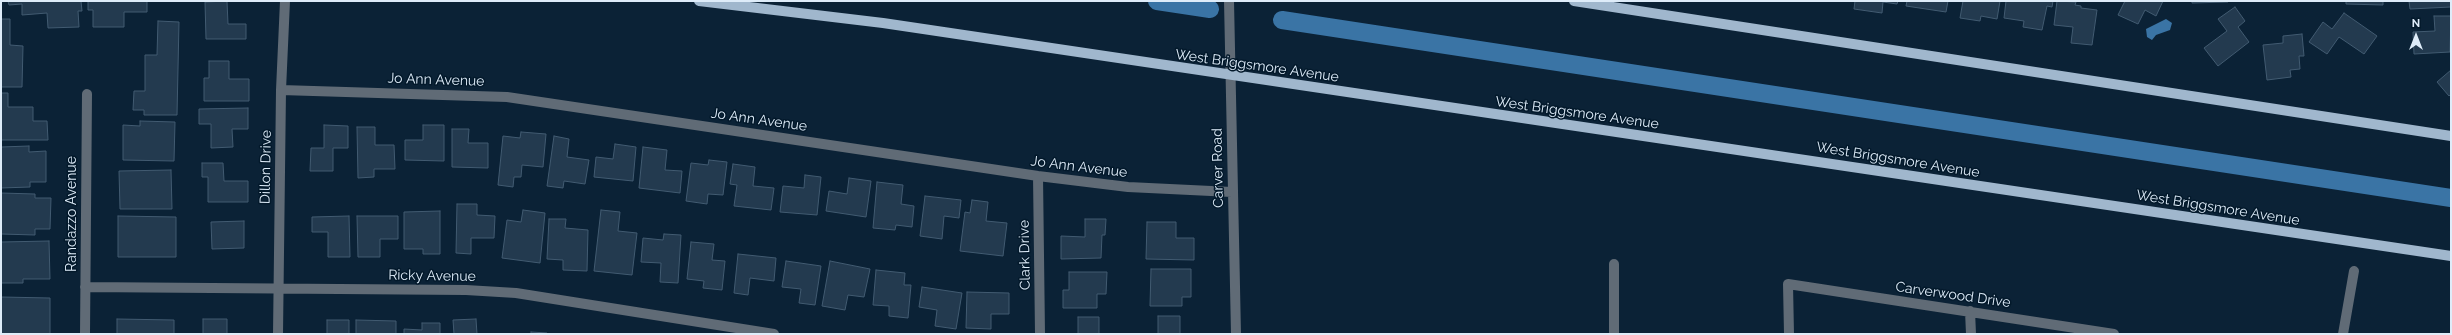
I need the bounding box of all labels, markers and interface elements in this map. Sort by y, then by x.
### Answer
north arrow [2396,16,2436,56]
text: N [2412,17,2420,30]
street label: West Briggsmore Avenue [1174,46,1340,86]
street label: Jo Ann Avenue [387,70,485,90]
street label: West Briggsmore Avenue [1494,93,1660,133]
street label: Jo Ann Avenue [710,105,808,135]
street label: Carver Road [1209,128,1227,208]
street label: Dillon Drive [257,130,275,204]
street label: West Briggsmore Avenue [1815,139,1981,181]
street label: Jo Ann Avenue [1030,153,1128,181]
street label: Randazzo Avenue [64,156,80,272]
street label: West Briggsmore Avenue [2135,187,2301,229]
street label: Clark Drive [1016,220,1034,290]
street label: Ricky Avenue [388,267,476,285]
street label: Carverwood Drive [1894,279,2012,311]

